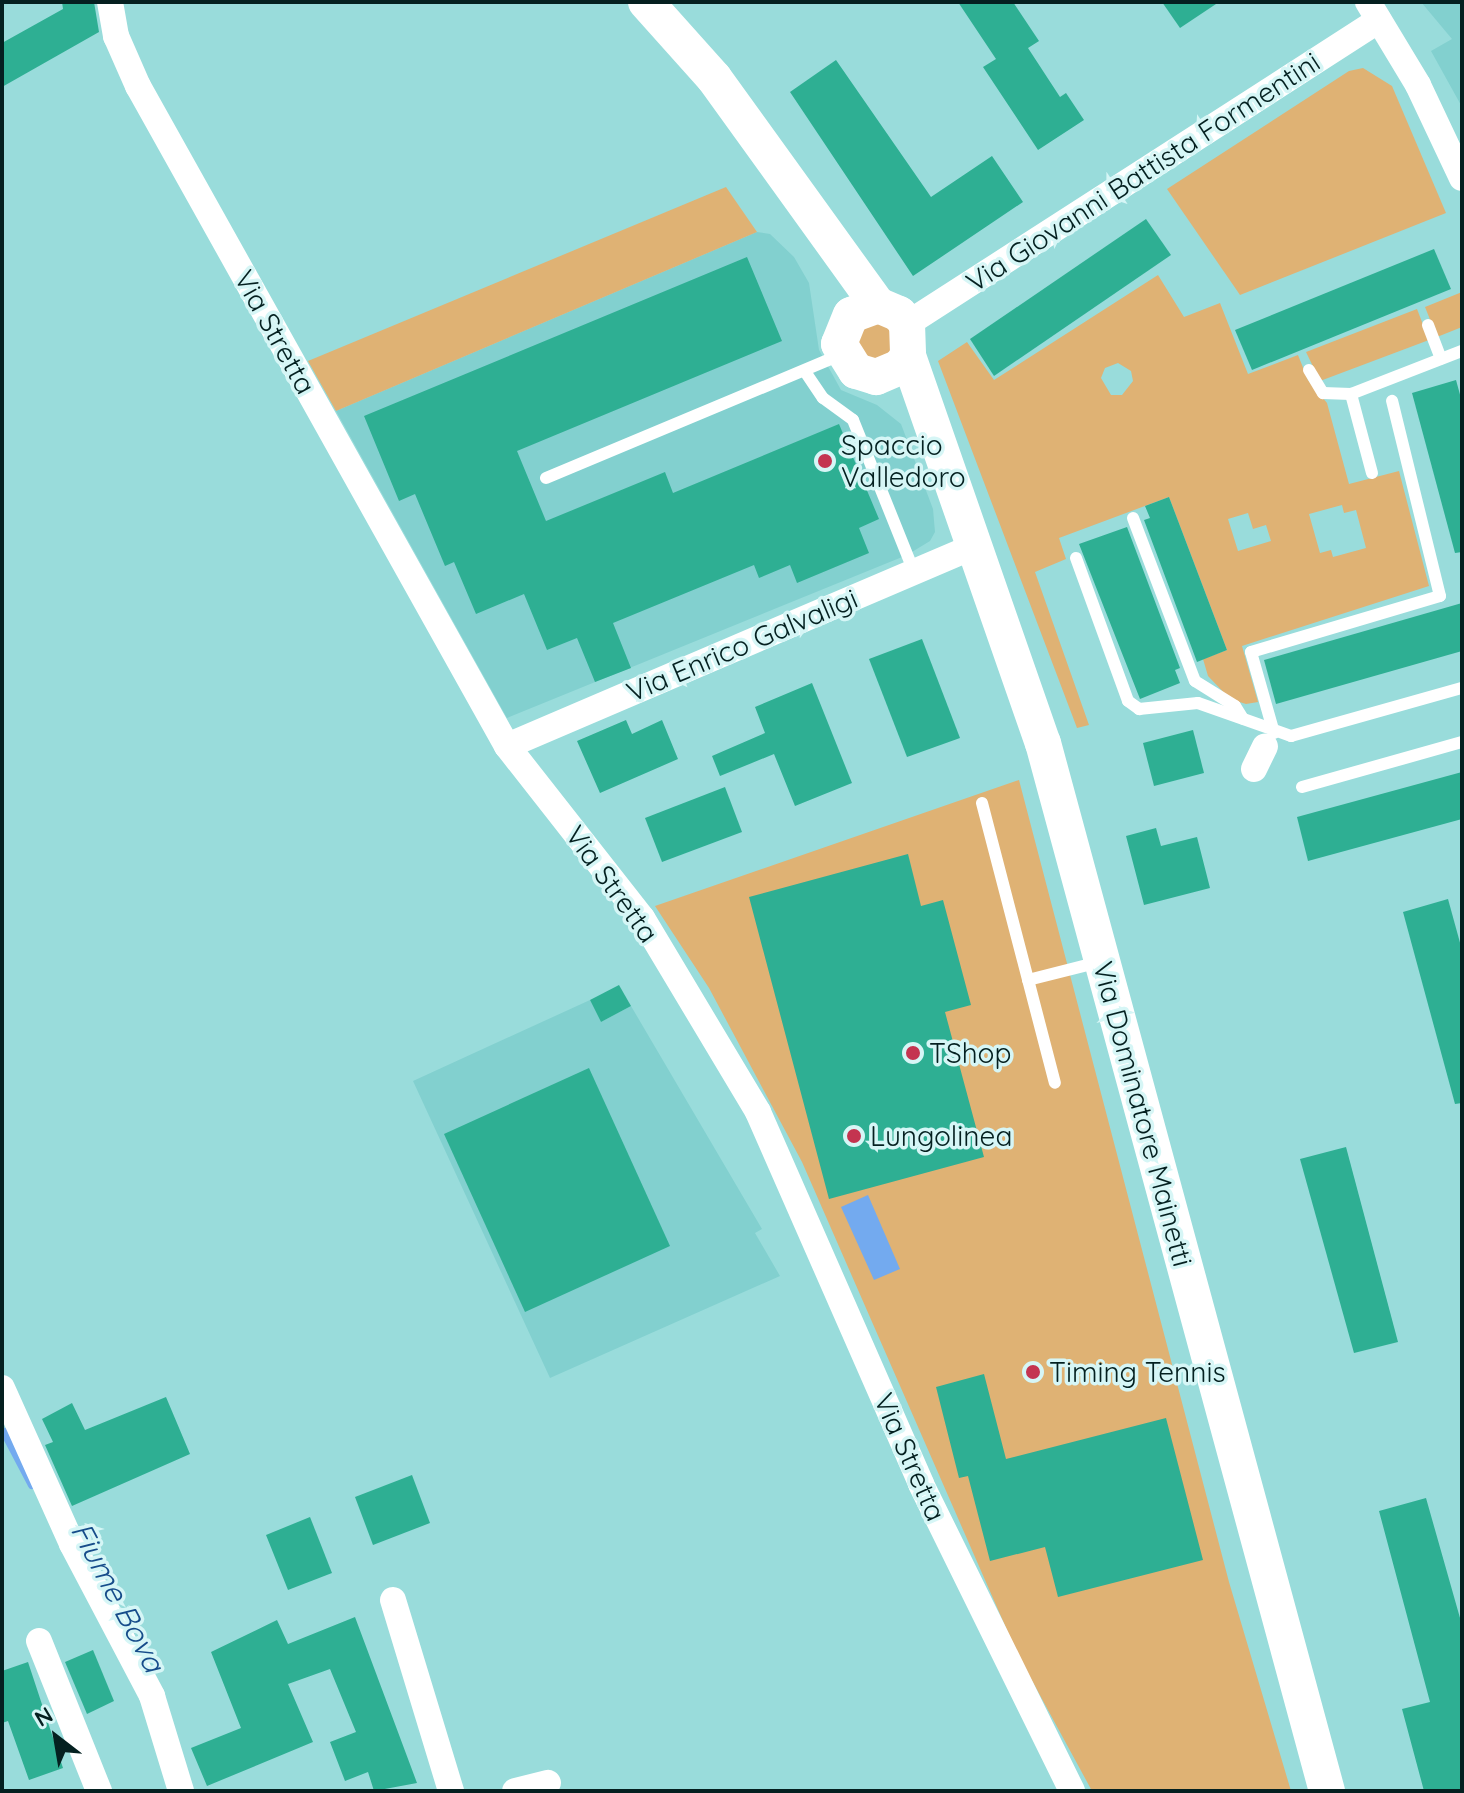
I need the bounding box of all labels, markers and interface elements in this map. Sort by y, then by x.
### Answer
street label: Via Giovanni Battista Formentini [960,45,1326,299]
street label: Via Stretta [227,264,323,400]
place label: Spaccio Valledoro [841,428,966,494]
marker: Spaccio Valledoro [816,452,834,470]
street label: Via Enrico Galvaligi [622,581,862,709]
street label: Via Stretta [558,819,666,949]
street label: Via Dominatore Mainetti [1086,958,1200,1270]
place label: TShop [929,1036,1011,1070]
marker: TShop [904,1044,922,1062]
place label: Lungolinea [870,1119,1012,1153]
marker: Lungolinea [845,1127,863,1145]
place label: Timing Tennis [1049,1355,1226,1389]
marker: Timing Tennis [1024,1363,1042,1381]
street label: Via Stretta [867,1388,953,1526]
water label: Fiume Bova [64,1516,172,1678]
north arrow [16,1697,96,1777]
text: N [29,1700,58,1733]

